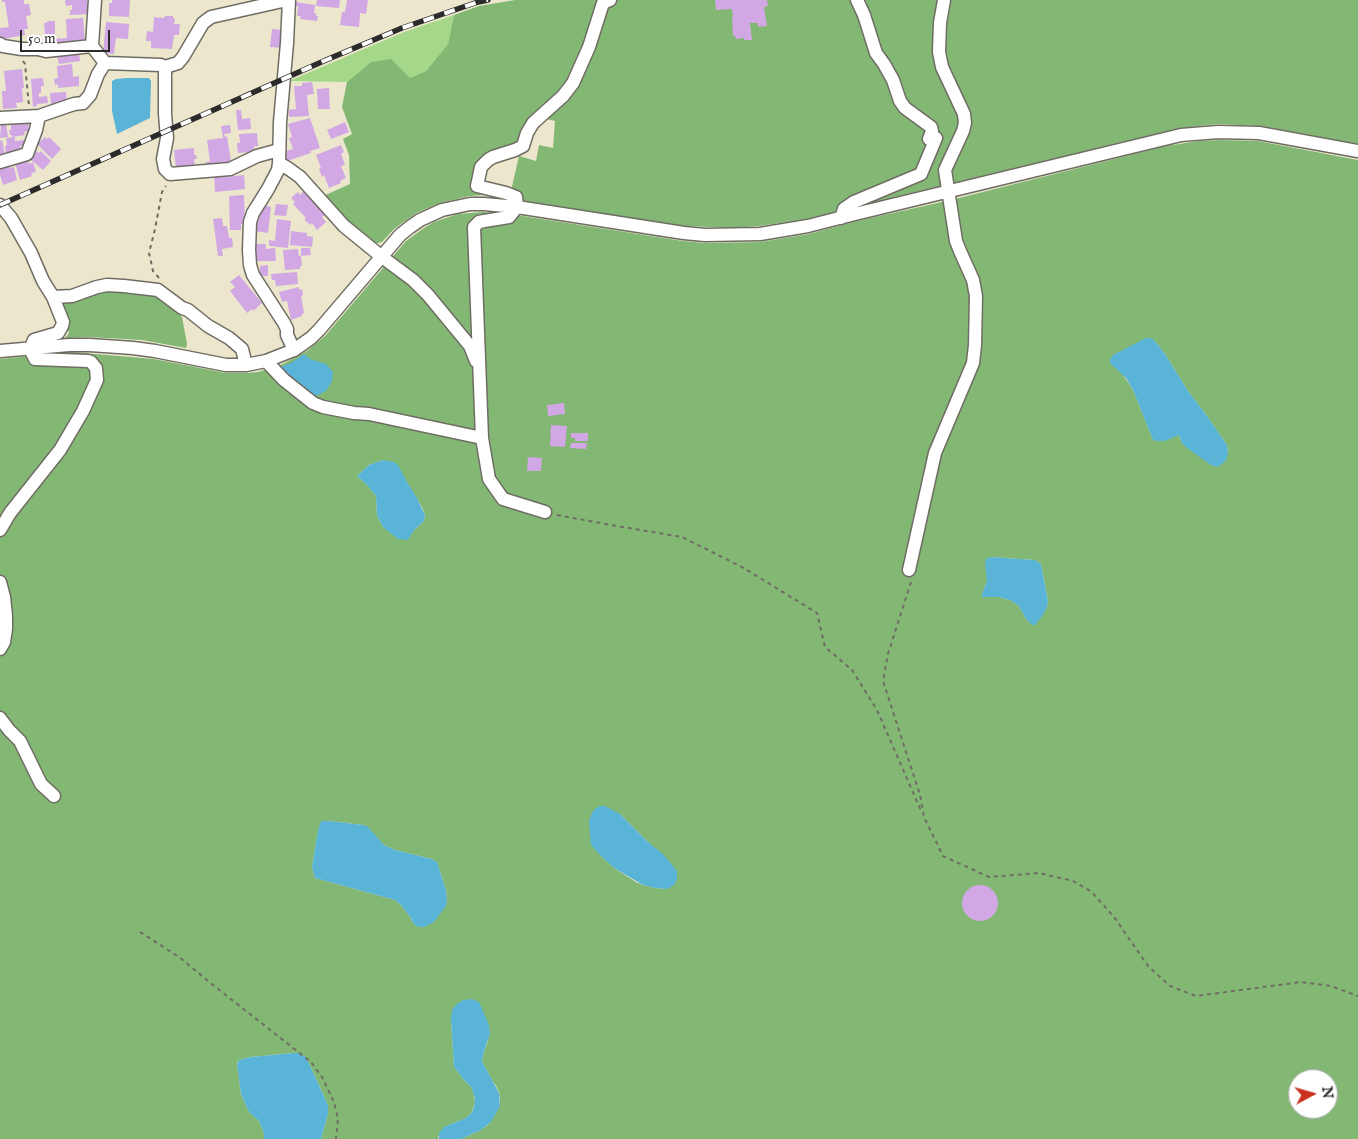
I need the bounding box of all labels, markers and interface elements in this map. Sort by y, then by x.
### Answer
scale bar [22,20,112,52]
text: 50 m [28,29,56,48]
north arrow [1288,1069,1338,1119]
text: N [1317,1086,1337,1100]

